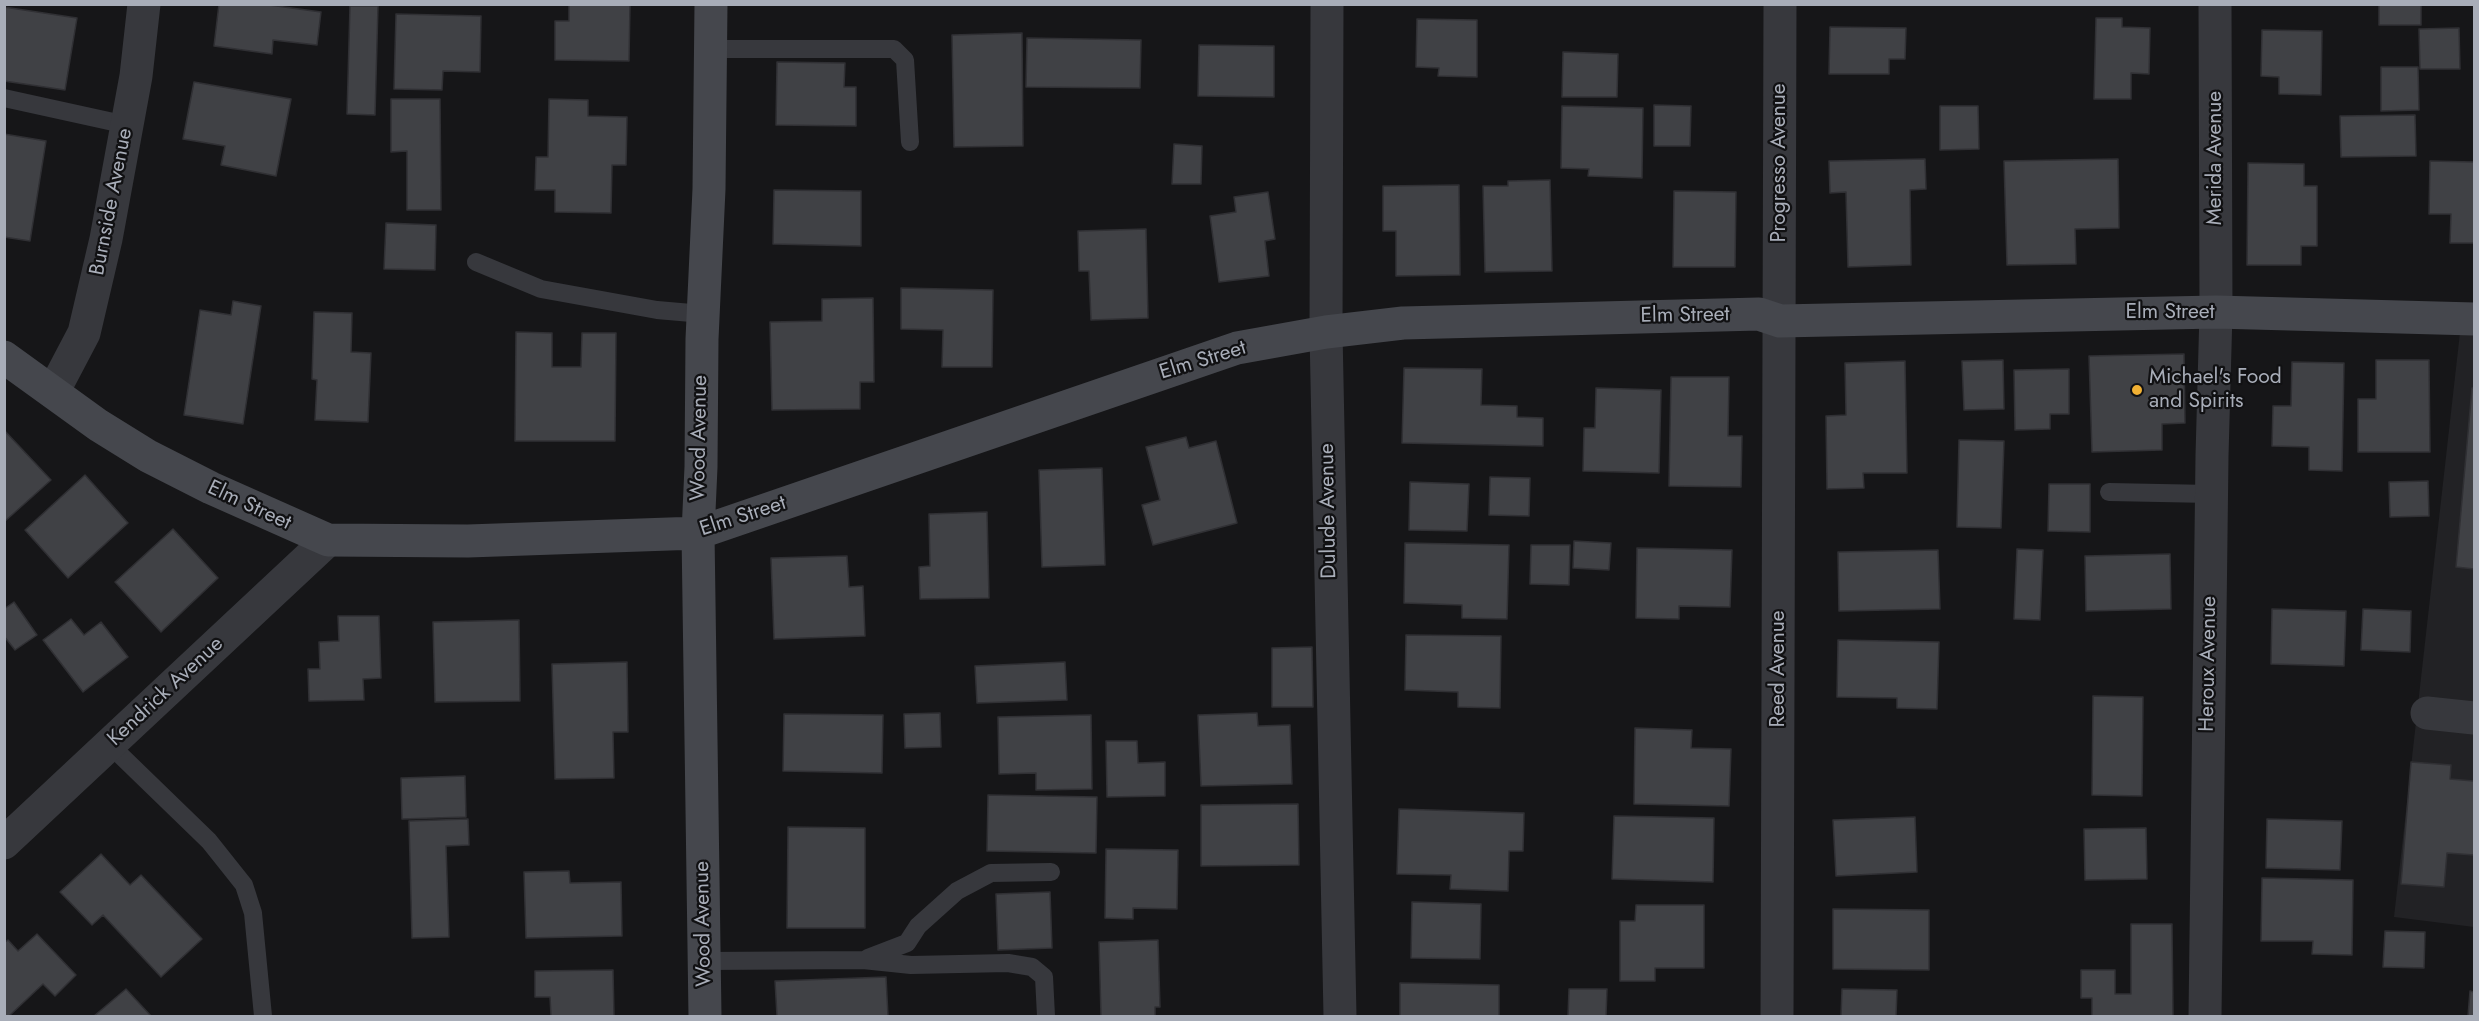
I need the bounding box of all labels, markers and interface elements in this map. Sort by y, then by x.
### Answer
street label: Progresso Avenue [1767,83,1793,243]
street label: Merida Avenue [2203,91,2229,225]
street label: Burnside Avenue [85,126,139,278]
street label: Elm Street [2125,300,2215,326]
street label: Elm Street [1640,303,1730,329]
street label: Elm Street [1157,336,1249,386]
place label: Michael's Food and Spirits [2149,365,2282,415]
street label: Wood Avenue [686,375,714,501]
marker: Michael's Food and Spirits [2130,383,2144,397]
street label: Dulude Avenue [1315,443,1343,579]
street label: Elm Street [203,476,295,536]
street label: Elm Street [697,491,789,543]
street label: Heroux Avenue [2195,596,2223,732]
street label: Reed Avenue [1766,610,1792,728]
street label: Kendrick Avenue [103,632,229,752]
street label: Wood Avenue [690,861,718,987]

